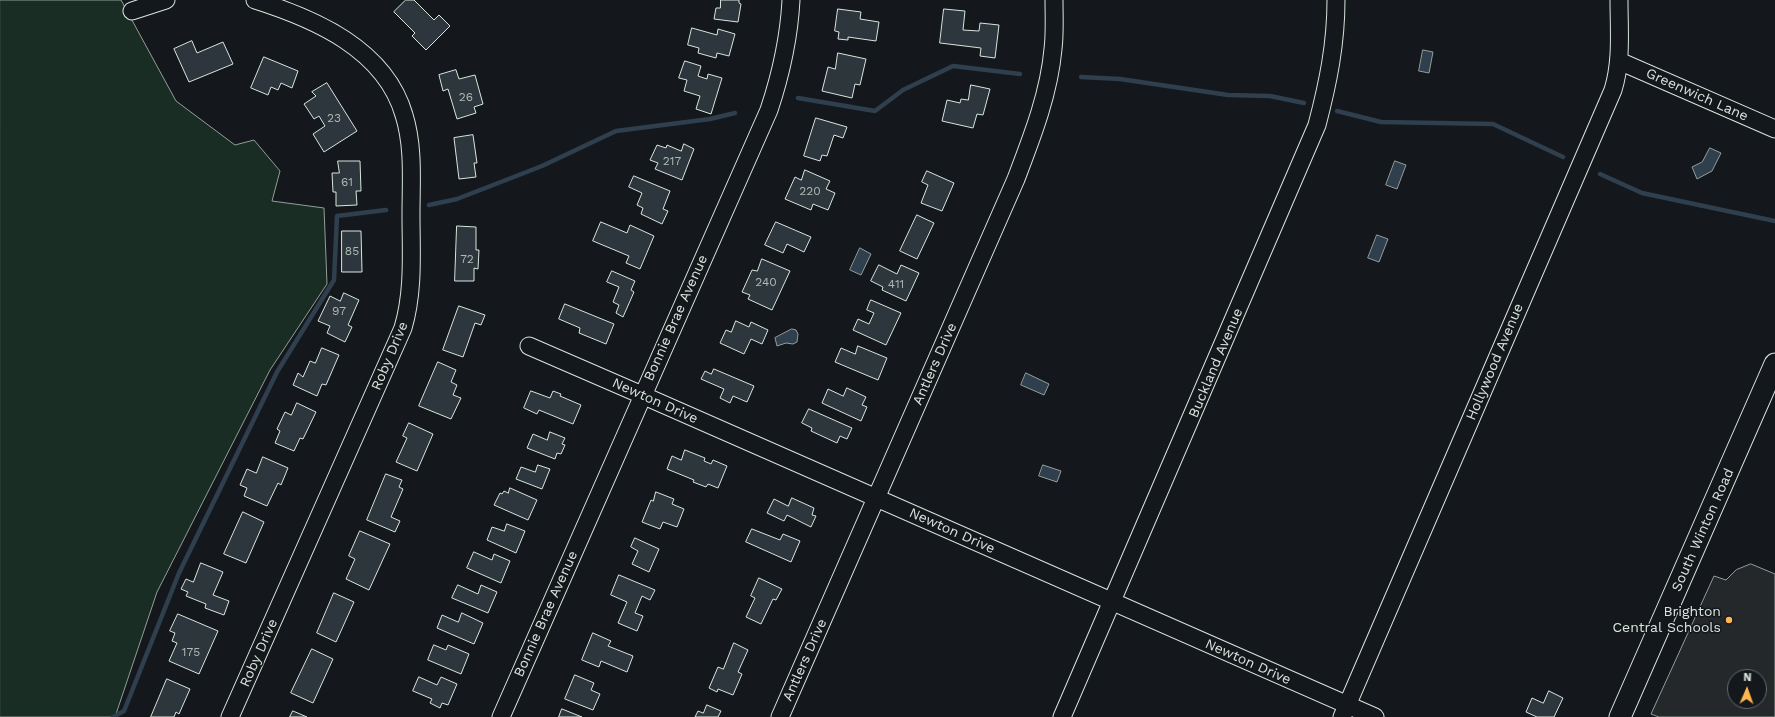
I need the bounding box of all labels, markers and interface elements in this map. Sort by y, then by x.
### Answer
street label: Greenwich Lane [1643,65,1751,125]
house number: 26 [459,90,473,104]
house number: 23 [327,111,341,125]
house number: 217 [663,154,681,168]
house number: 61 [341,175,353,189]
house number: 220 [799,184,821,198]
house number: 85 [345,244,359,258]
house number: 72 [460,252,474,266]
street label: Bonnie Brae Avenue [641,252,711,384]
house number: 240 [755,275,777,289]
house number: 411 [888,277,904,291]
street label: Hollywood Avenue [1463,301,1527,423]
house number: 97 [332,304,346,318]
street label: Buckland Avenue [1185,306,1247,420]
street label: Roby Drive [368,319,412,393]
street label: Antlers Drive [909,320,961,408]
street label: Newton Drive [609,375,701,427]
street label: South Winton Road [1668,466,1738,594]
street label: Newton Drive [906,505,998,557]
street label: Bonnie Brae Avenue [511,548,581,680]
place label: Brighton Central Schools [1612,604,1721,636]
marker: Brighton Central Schools [1724,615,1734,625]
street label: Roby Drive [237,616,281,690]
street label: Antlers Drive [779,616,831,704]
street label: Newton Drive [1202,636,1294,688]
house number: 175 [182,645,200,659]
north arrow [1727,669,1767,709]
text: N [1743,671,1752,684]

